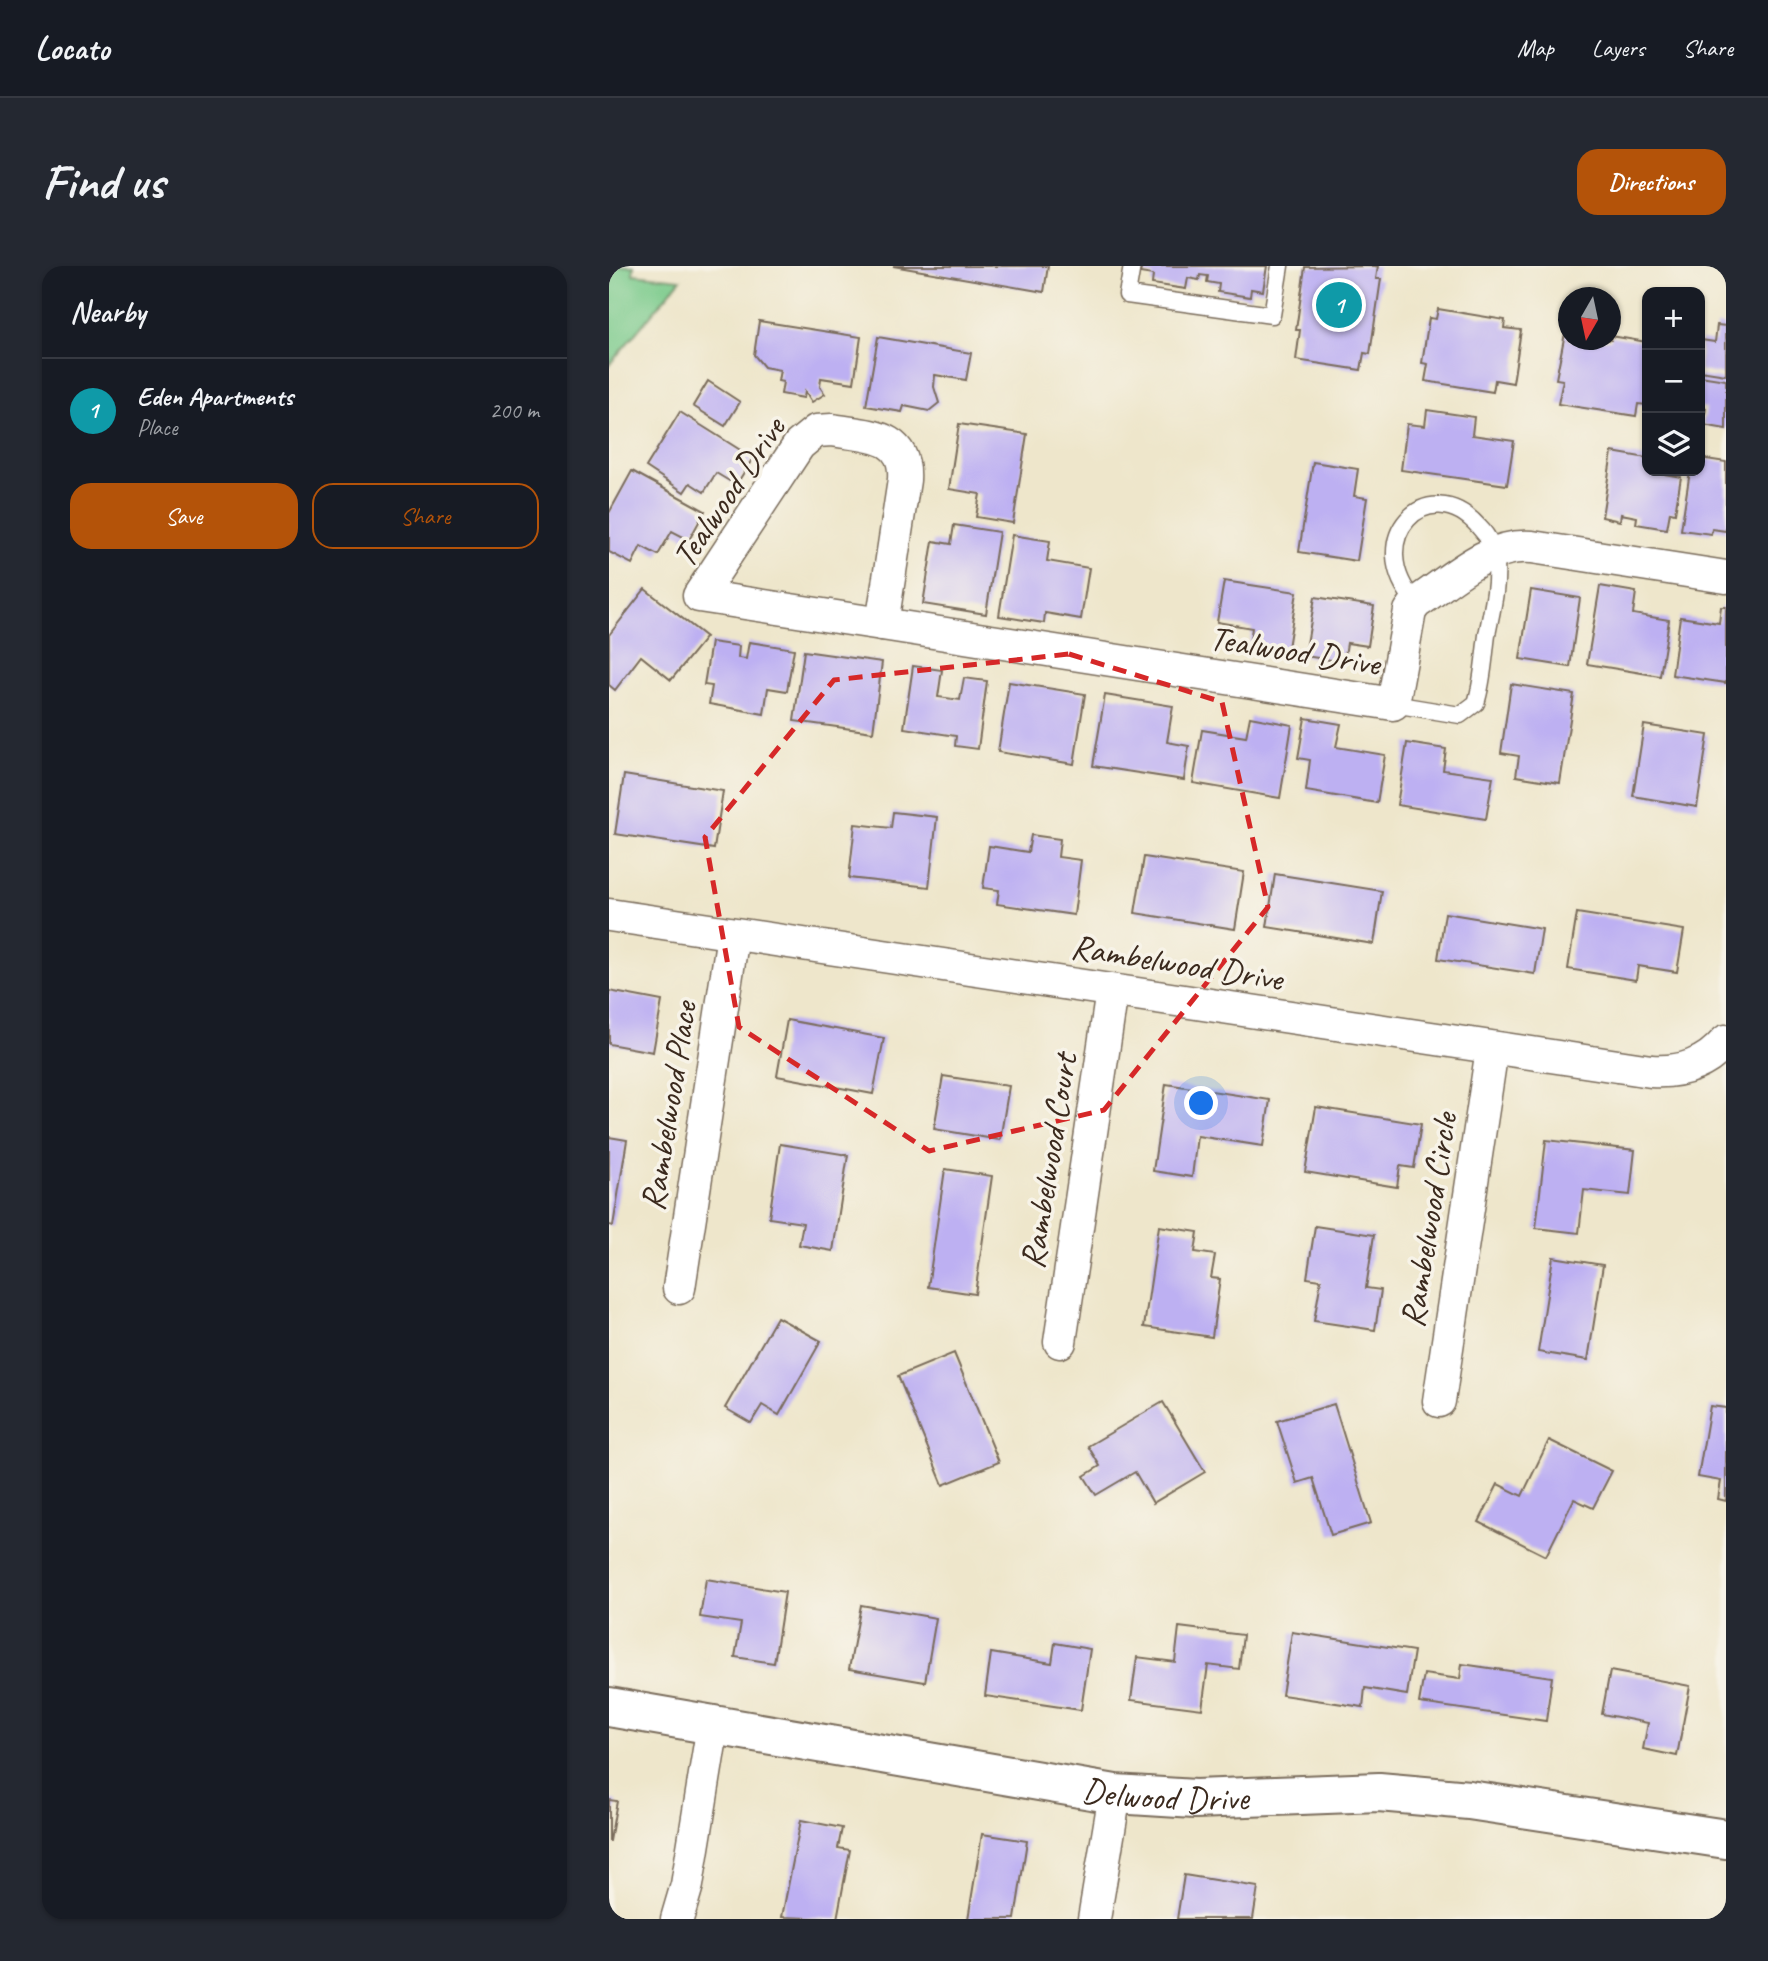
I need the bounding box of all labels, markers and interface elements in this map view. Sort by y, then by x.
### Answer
text: Locato [35,27,109,69]
text: Map [1517,33,1554,63]
text: Layers [1592,33,1645,63]
text: Share [1683,33,1733,63]
button: Directions [1577,149,1726,215]
text: Find us [42,151,164,213]
pin: 1 [1316,279,1362,331]
north arrow [1558,287,1621,350]
map controls [1642,287,1705,476]
button: + [1642,287,1705,350]
text: Nearby [70,293,146,331]
button: − [1642,350,1705,413]
text: Eden Apartments [137,380,293,413]
text: 1 [88,396,98,425]
text: 200 m [490,396,539,425]
street label: Tealwood Drive [662,406,797,576]
text: Place [137,413,177,442]
button: layers [1642,413,1705,476]
button: Save [70,483,298,549]
button: Share [312,483,539,549]
street label: Tealwood Drive [1206,615,1386,687]
street label: Rambelwood Drive [1068,924,1288,1002]
street label: Rambelwood Place [630,996,708,1214]
street label: Rambelwood Court [1009,1047,1088,1272]
your location [1184,1086,1218,1120]
street label: Rambelwood Circle [1389,1107,1468,1330]
street label: Delwood Drive [1079,1767,1252,1822]

